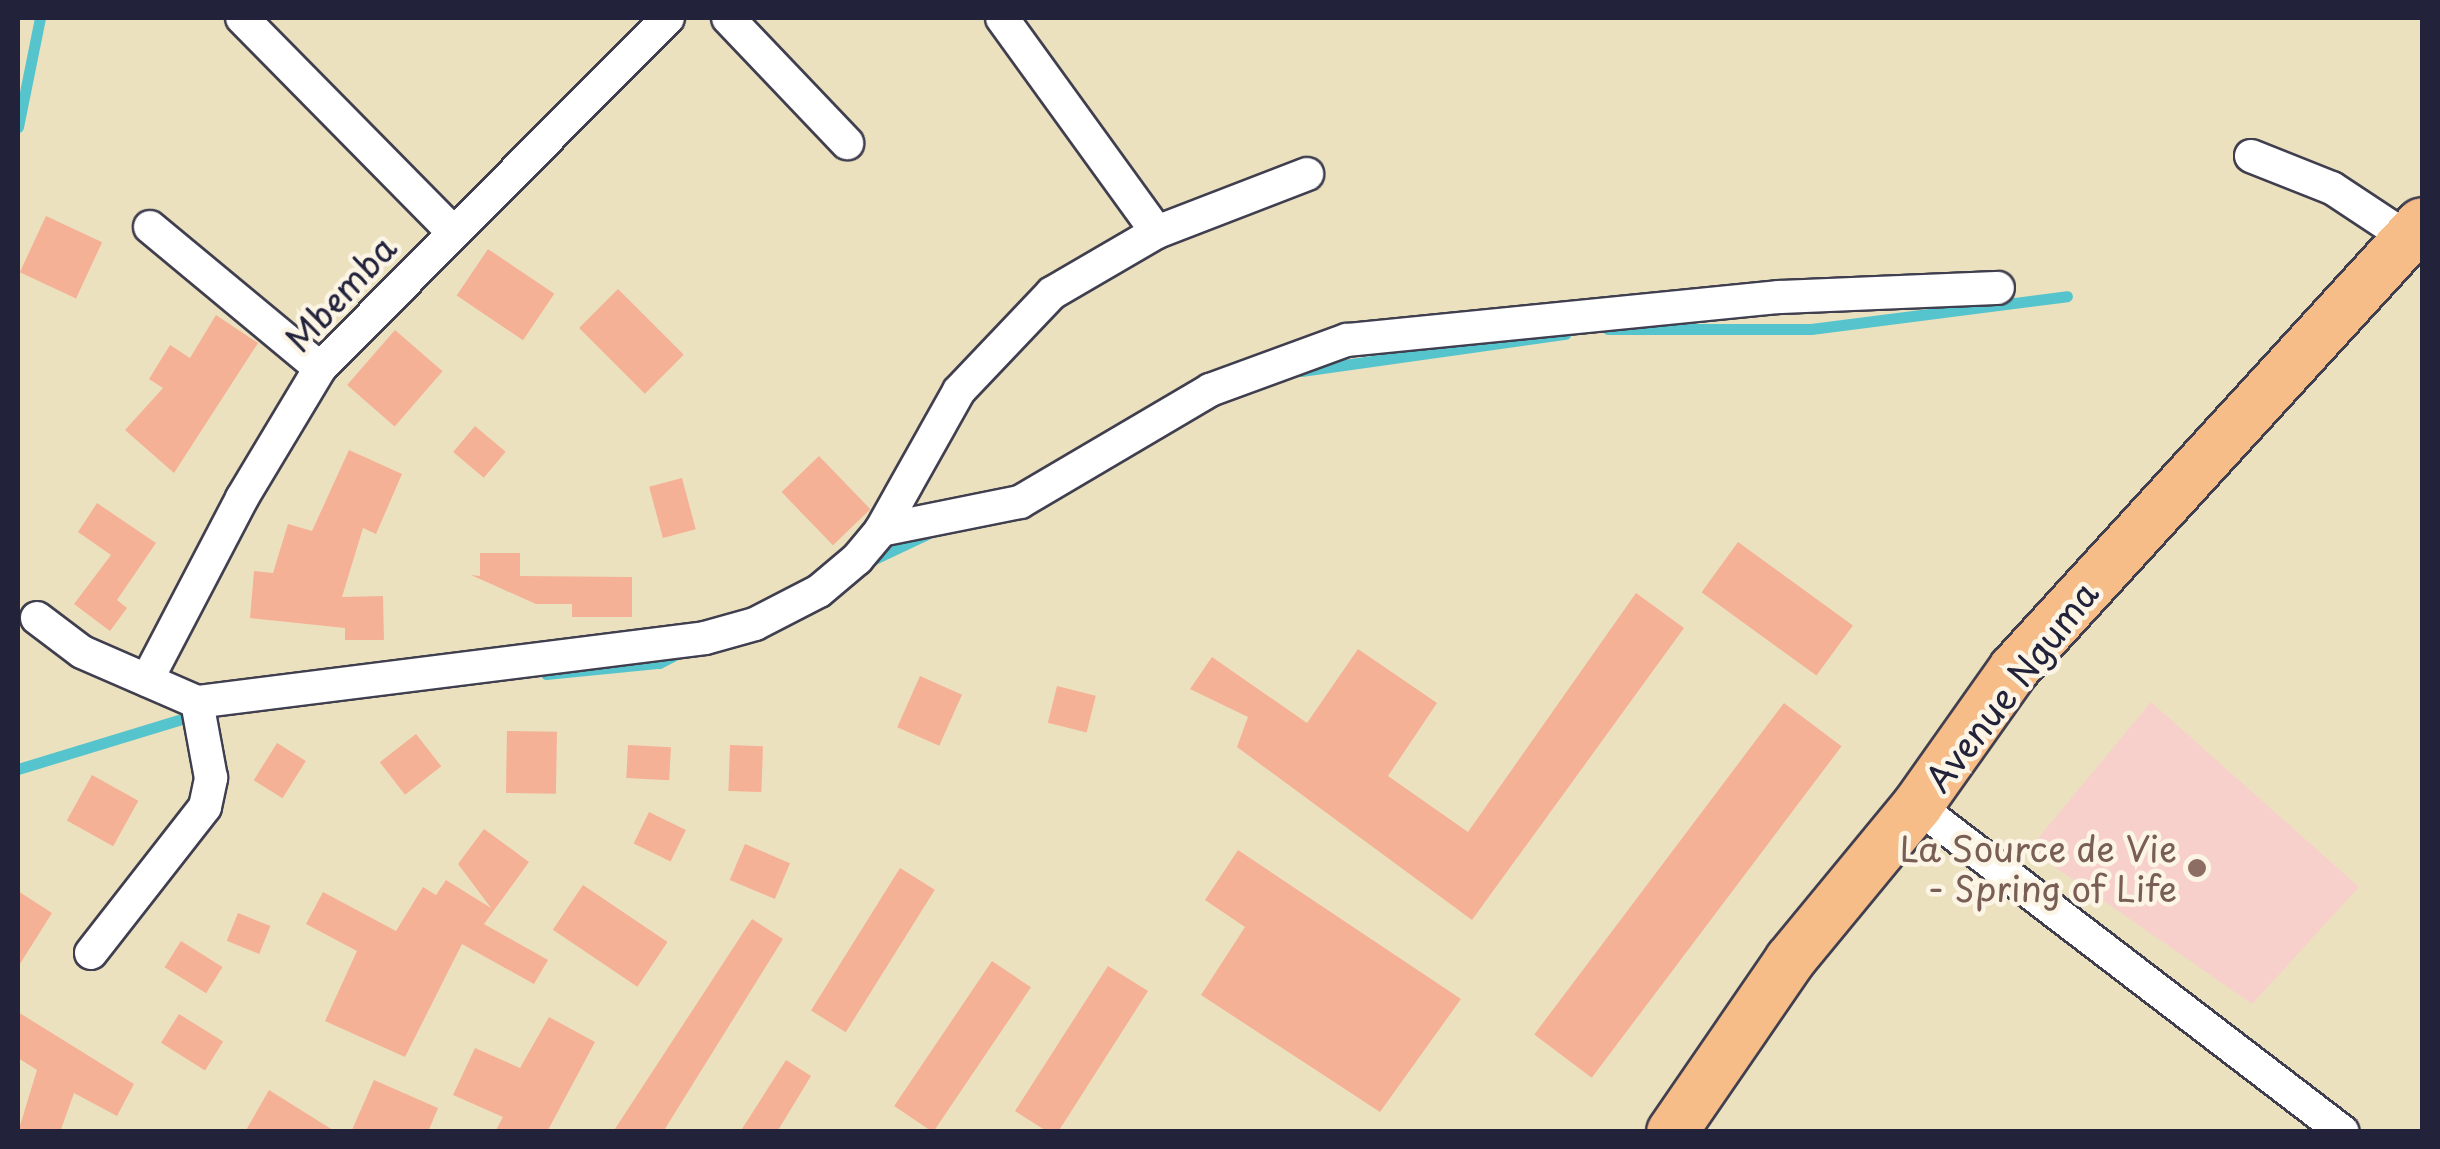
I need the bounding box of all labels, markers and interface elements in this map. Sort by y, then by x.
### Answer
street label: Mbemba [276,226,404,360]
street label: Avenue Nguma [1917,574,2105,798]
place label: La Source de Vie - Spring of Life [1896,827,2177,909]
marker: La Source de Vie - Spring of Life [2186,857,2208,879]

